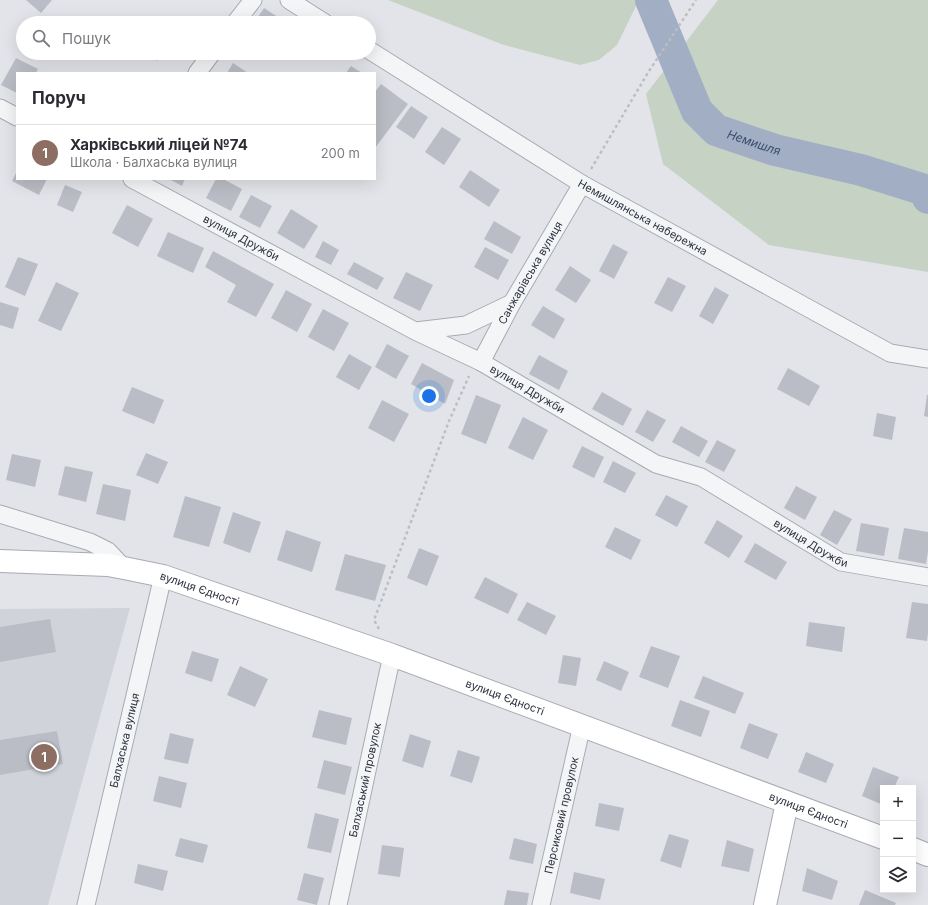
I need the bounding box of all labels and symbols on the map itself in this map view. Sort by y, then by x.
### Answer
water label: Немишля [725,126,783,158]
street label: Немишлянська набережна [576,176,710,258]
street label: вулиця Дружби [201,212,282,264]
street label: Санжарівська вулиця [495,219,566,327]
street label: вулиця Дружби [488,362,567,416]
your location [419,386,439,406]
street label: вулиця Дружби [771,516,849,570]
street label: вулиця Єдності [158,569,241,609]
street label: вулиця Єдності [464,676,546,718]
street label: Балхаська вулиця [107,692,142,789]
street label: Балхаський провулок [346,721,384,839]
pin: 1 [31,742,57,772]
street label: Персиковий провулок [541,755,582,875]
street label: вулиця Єдності [767,789,850,831]

